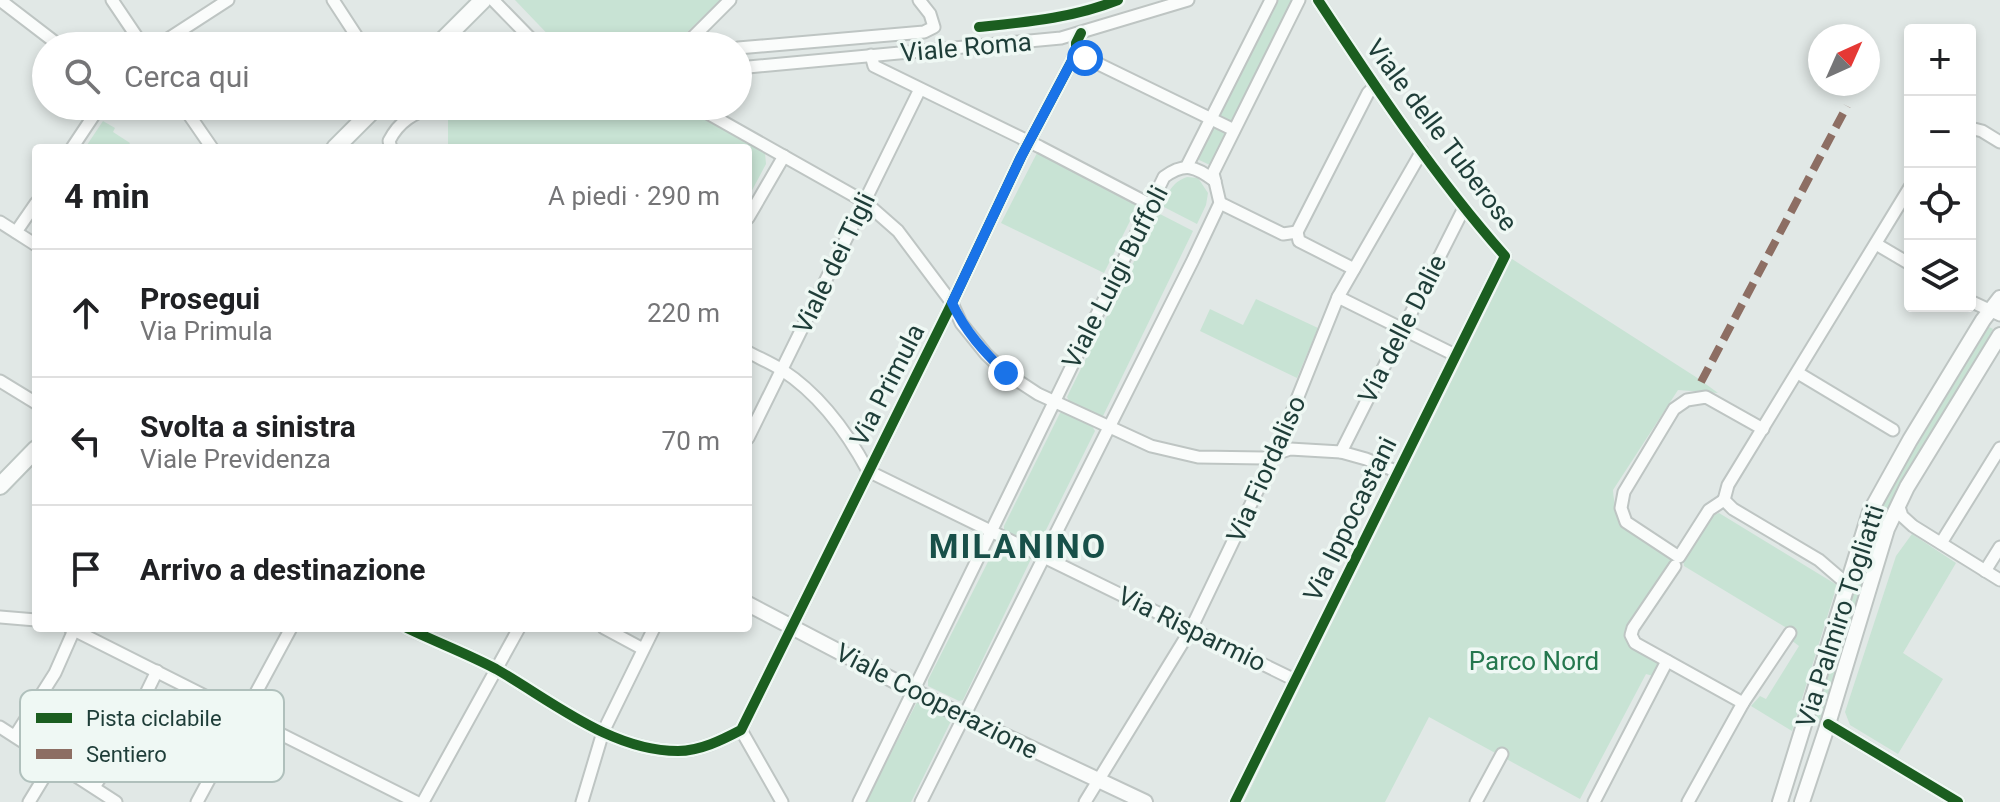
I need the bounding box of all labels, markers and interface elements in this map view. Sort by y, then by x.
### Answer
north arrow [1808,24,1880,96]
map controls [1904,24,1976,312]
button: + [1904,24,1976,96]
street label: Viale Roma [899,26,1033,68]
search box [32,32,752,120]
street label: Viale delle Tuberose [1360,33,1524,237]
route start [1067,40,1103,76]
icon: search [60,54,104,98]
text: Cerca qui [124,59,250,94]
button: − [1904,96,1976,168]
button: locate [1904,168,1976,240]
text: 4 min [64,176,149,216]
text: A piedi · 290 m [548,181,720,211]
street label: Viale Luigi Buffoli [1056,181,1174,373]
street label: Viale dei Tigli [787,187,881,339]
button: layers [1904,240,1976,312]
street label: Via delle Dalie [1352,250,1452,408]
text: Prosegui [140,281,260,316]
icon: ahead [64,291,108,335]
text: 220 m [647,298,720,328]
text: Via Primula [140,316,273,346]
street label: Via Primula [844,319,930,451]
route end [988,355,1024,391]
street label: Via Fiordaliso [1220,391,1312,547]
text: Svolta a sinistra [140,409,356,444]
icon: left [64,419,108,463]
text: 70 m [662,426,720,456]
street label: Via Ippocastani [1297,432,1403,606]
text: Viale Previdenza [140,444,331,474]
street label: Via Palmiro Togliatti [1790,501,1890,731]
district label: MILANINO [929,526,1107,566]
icon: arrive [64,547,108,591]
text: Arrivo a destinazione [140,552,426,587]
street label: Via Risparmio [1113,580,1271,678]
street label: Viale Cooperazione [831,637,1043,765]
park label: Parco Nord [1469,646,1599,676]
legend [20,690,284,782]
text: Pista ciclabile [86,706,222,731]
text: Sentiero [86,742,167,767]

